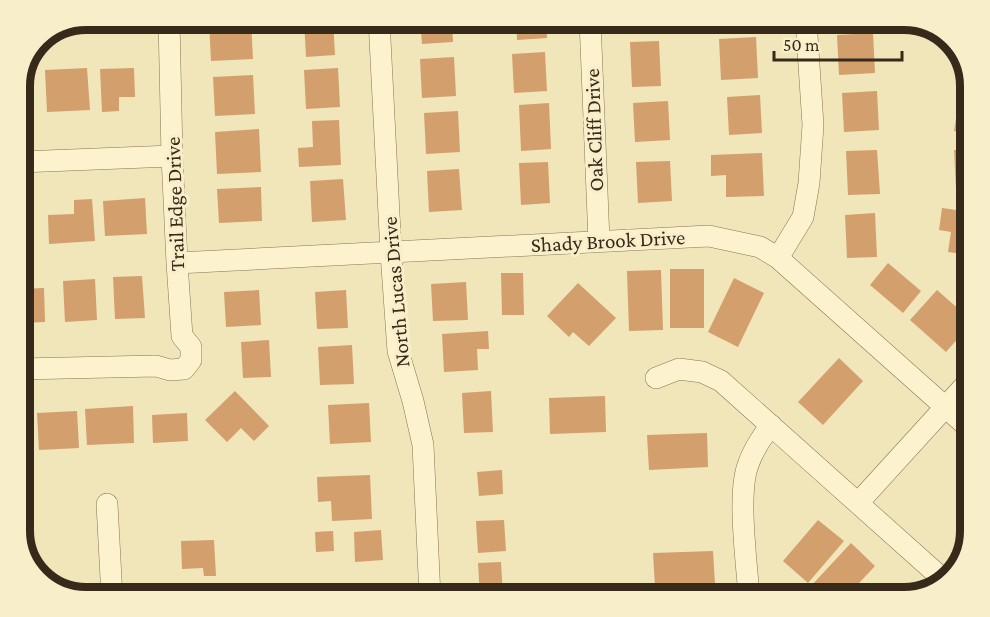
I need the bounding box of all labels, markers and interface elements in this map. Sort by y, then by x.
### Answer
scale bar [774,24,902,62]
text: 50 m [783,35,820,55]
street label: Oak Cliff Drive [580,68,608,192]
street label: Trail Edge Drive [161,136,189,272]
street label: North Lucas Drive [377,215,415,369]
street label: Shady Brook Drive [530,225,686,257]

